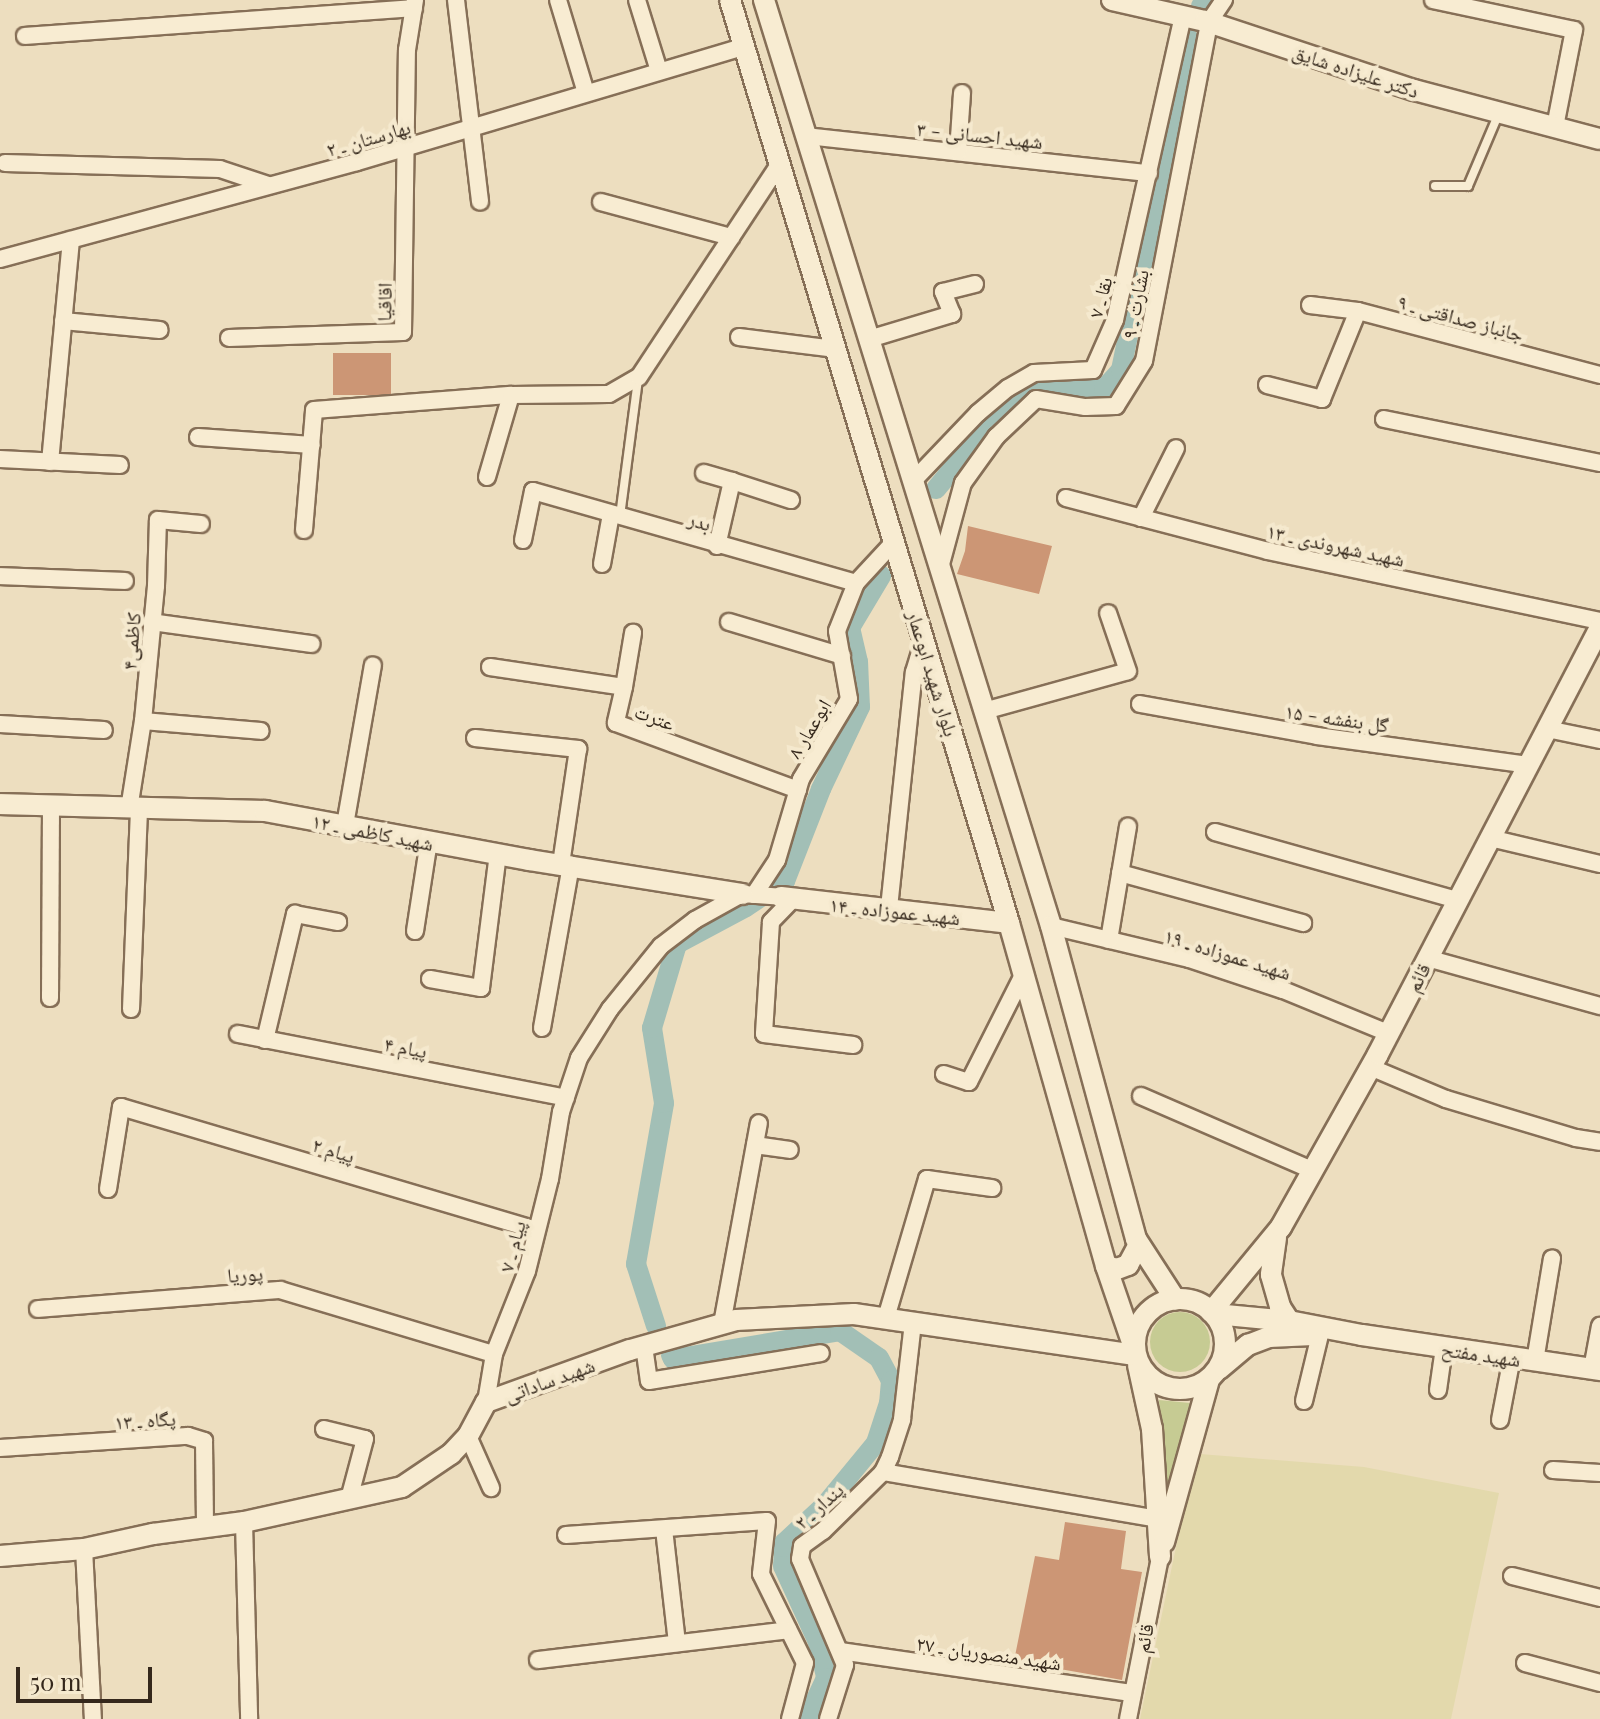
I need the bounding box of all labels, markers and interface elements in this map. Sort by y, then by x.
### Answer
street label: دکتر علیزاده شایق [1290,38,1422,102]
street label: بهارستان ـ ۲ [323,114,413,160]
street label: شهید احسانی - ۳ [916,115,1044,153]
street label: بشارت ـ ۹ [1116,267,1152,341]
street label: بقا ـ ۷ [1082,274,1116,320]
street label: اقاقیا [371,282,395,322]
street label: جانباز صداقتی ـ ۹ [1395,289,1527,345]
street label: بدر [686,505,714,535]
street label: شهید شهروندی ـ ۱۳ [1265,518,1407,570]
street label: بلوار شهید ابوعمار [903,607,965,739]
street label: کاظمی۴ [116,611,144,671]
street label: ابوعمار ۸ [781,694,835,762]
street label: عترت [632,698,678,734]
street label: گل بنفشه - ۱۵ [1284,698,1390,736]
street label: شهید کاظمی ـ ۱۲ [310,807,436,855]
street label: شهید عموزاده ـ ۱۴ [829,891,961,929]
street label: شهید عموزاده ـ ۱۹ [1162,922,1294,984]
street label: قائم [1400,958,1434,996]
street label: پیام ۴ [383,1030,429,1062]
street label: پیام ۲ [310,1131,358,1167]
street label: پیام ـ ۷ [493,1218,529,1274]
street label: پوریا [226,1260,264,1286]
street label: شهید مفتح [1440,1336,1522,1370]
street label: شهید ساداتی [501,1352,597,1406]
street label: پگاه ـ ۱۳ [114,1405,176,1433]
street label: پندار ـ ۲ [788,1477,848,1533]
street label: قائم [1128,1621,1158,1655]
street label: شهید منصوریان ـ ۲۷ [915,1630,1063,1674]
scale bar [20,1651,156,1701]
text: 50 m [30,1665,82,1697]

